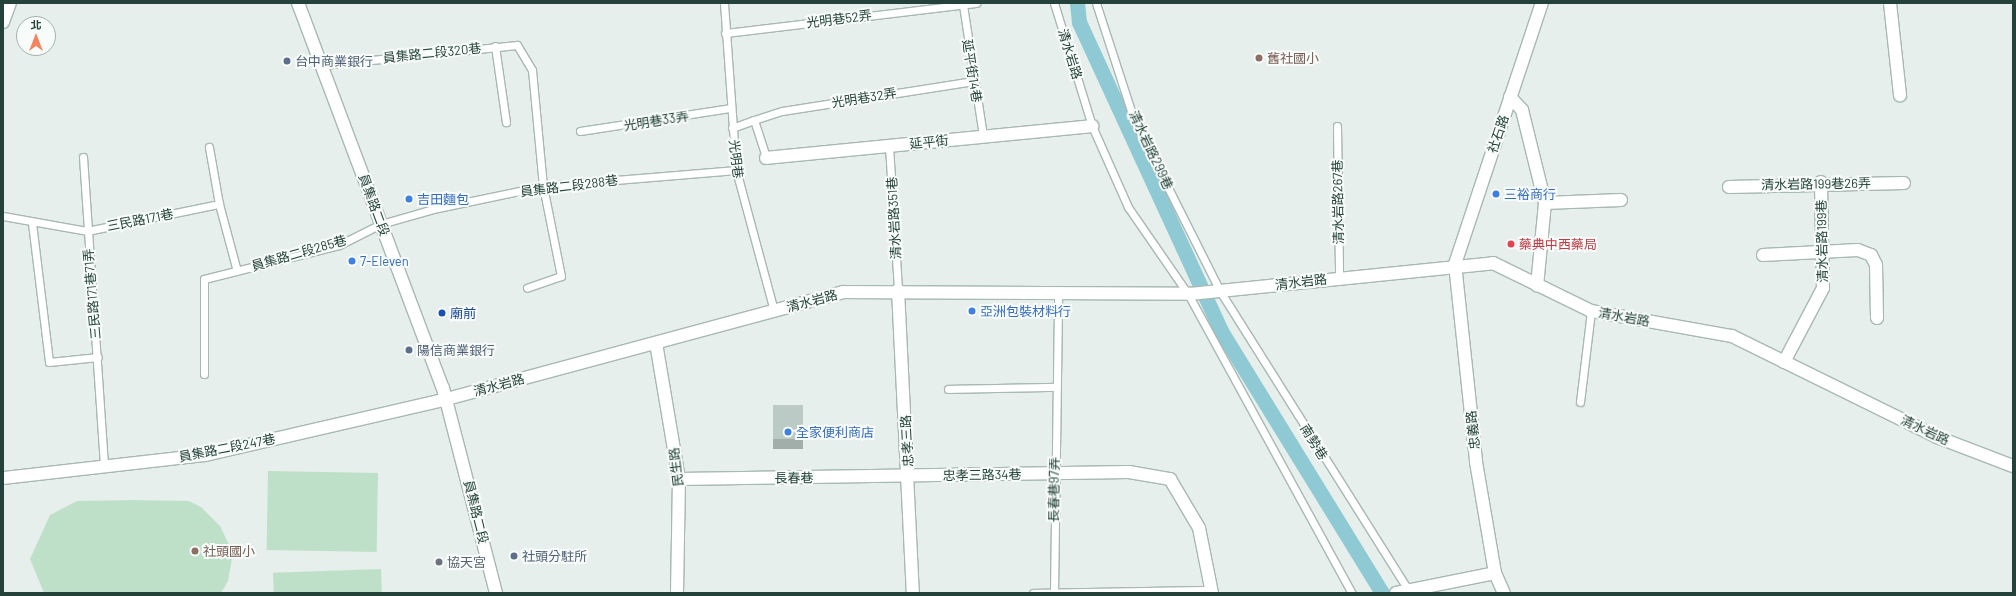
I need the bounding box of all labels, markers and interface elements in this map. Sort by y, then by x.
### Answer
street label: 光明巷52弄 [805,7,873,31]
north arrow [16,16,56,56]
text: 北 [31,18,42,31]
street label: 清水岩路 [1055,27,1085,81]
street label: 延平街14巷 [959,38,985,104]
street label: 員集路二段320巷 [382,40,482,66]
place label: 舊社國小 [1267,50,1319,66]
place label: 台中商業銀行 [295,53,373,69]
marker: 舊社國小 [1254,53,1264,63]
marker: 台中商業銀行 [282,56,292,66]
street label: 光明巷32弄 [830,85,898,111]
street label: 光明巷33弄 [622,108,690,134]
street label: 清水岩路299巷 [1126,108,1176,192]
street label: 社石路 [1484,113,1512,155]
street label: 延平街 [909,132,949,152]
street label: 光明巷 [726,139,746,179]
street label: 清水岩路267巷 [1329,159,1347,245]
street label: 員集路二段 [356,172,392,238]
street label: 員集路二段288巷 [519,172,619,200]
street label: 清水岩路199巷26弄 [1761,175,1871,193]
street label: 清水岩路351巷 [884,176,904,260]
place label: 三裕商行 [1504,186,1556,202]
marker: 三裕商行 [1491,189,1501,199]
place label: 吉田麵包 [417,191,469,207]
marker: 吉田麵包 [404,194,414,204]
street label: 清水岩路199巷 [1813,199,1831,283]
street label: 三民路171巷 [105,206,175,234]
street label: 員集路二段285巷 [250,232,348,274]
place label: 藥典中西藥局 [1519,236,1597,252]
marker: 藥典中西藥局 [1506,239,1516,249]
street label: 三民路171巷71弄 [80,248,104,340]
place label: 7-Eleven [360,253,409,269]
marker: 7-Eleven [347,256,357,266]
street label: 清水岩路 [1274,271,1328,293]
street label: 清水岩路 [785,287,839,315]
place label: 亞洲包裝材料行 [980,303,1071,319]
place label: 廟前 [450,305,476,321]
street label: 清水岩路 [1597,305,1651,329]
marker: 亞洲包裝材料行 [967,306,977,316]
marker: 廟前 [437,308,447,318]
place label: 陽信商業銀行 [417,342,495,358]
marker: 陽信商業銀行 [404,345,414,355]
street label: 清水岩路 [472,371,526,399]
street label: 忠義路 [1463,410,1483,450]
street label: 清水岩路 [1898,412,1952,448]
street label: 忠孝三路 [898,415,916,467]
street label: 南勢巷 [1297,421,1331,463]
place label: 全家便利商店 [796,424,874,440]
marker: 全家便利商店 [783,427,793,437]
street label: 員集路二段247巷 [177,431,277,465]
street label: 民生路 [666,447,686,487]
street label: 長春巷97弄 [1046,457,1062,523]
street label: 忠孝三路34巷 [942,467,1022,483]
street label: 長春巷 [774,470,814,486]
street label: 員集路二段 [461,479,491,545]
place label: 社頭國小 [203,543,255,559]
marker: 社頭國小 [190,546,200,556]
place label: 社頭分駐所 [522,548,587,564]
marker: 社頭分駐所 [509,551,519,561]
place label: 協天宮 [447,554,486,570]
marker: 協天宮 [434,557,444,567]

